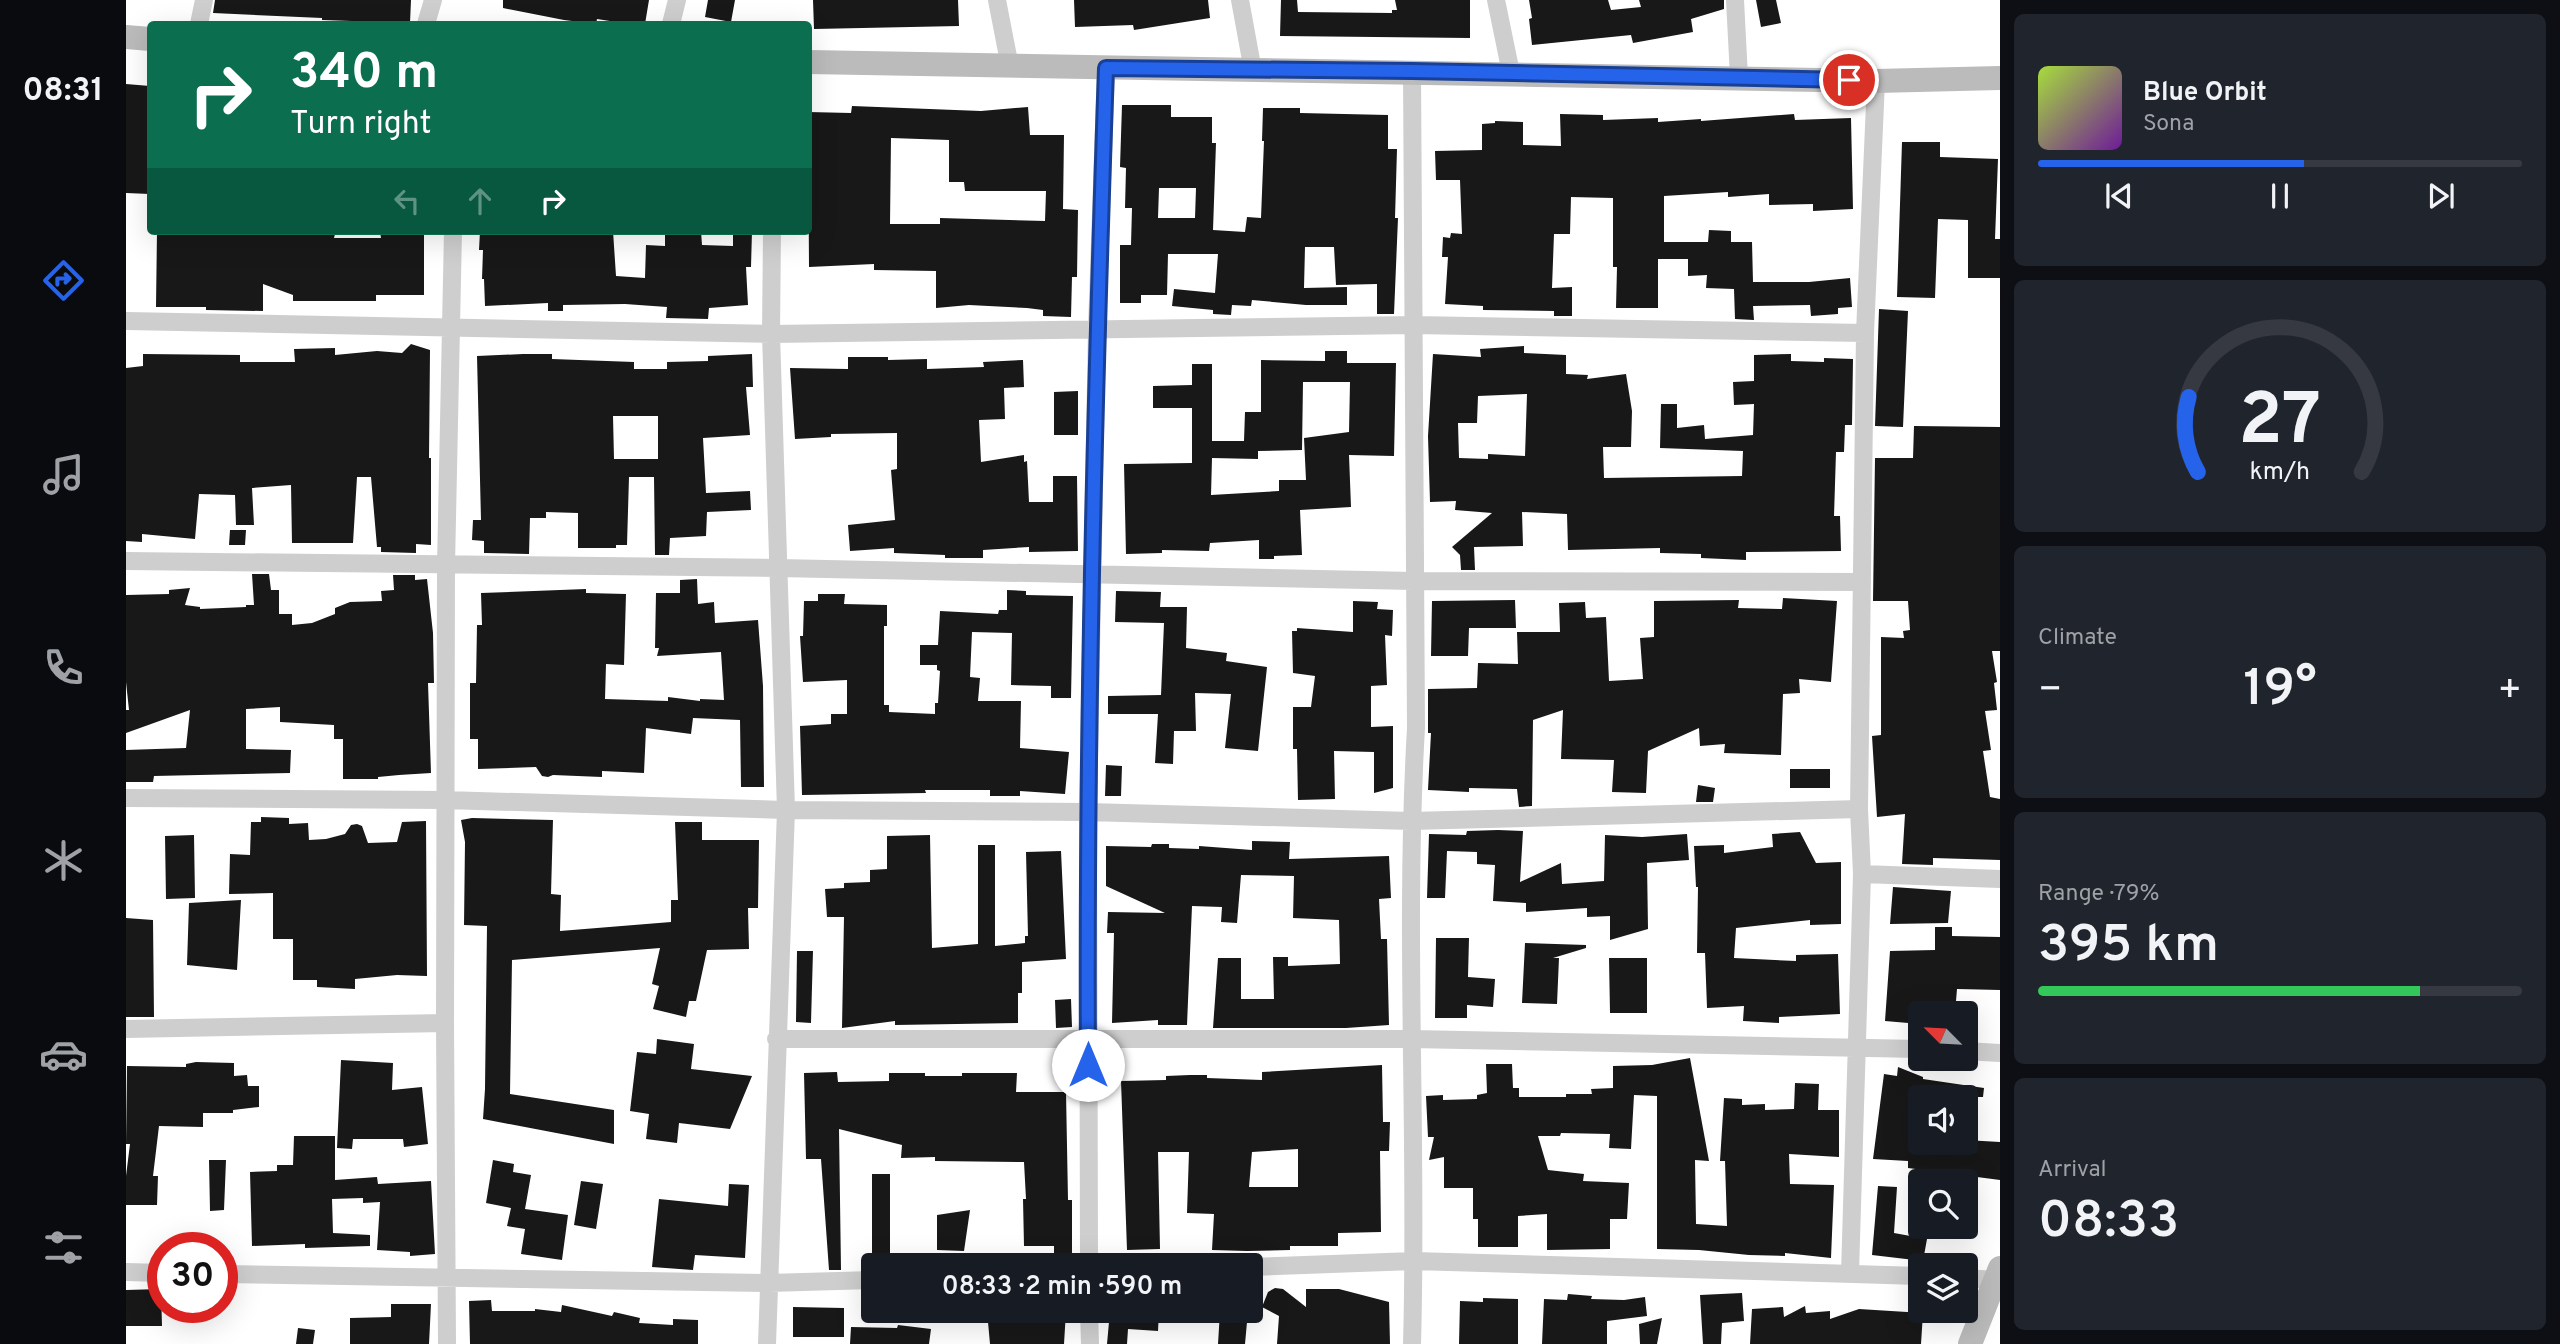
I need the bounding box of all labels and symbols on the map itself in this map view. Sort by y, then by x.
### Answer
pin [1819,50,1879,110]
north arrow [1908,1001,1978,1071]
position arrow [1051,1028,1125,1102]
speed limit sign: 30 [147,1232,238,1323]

